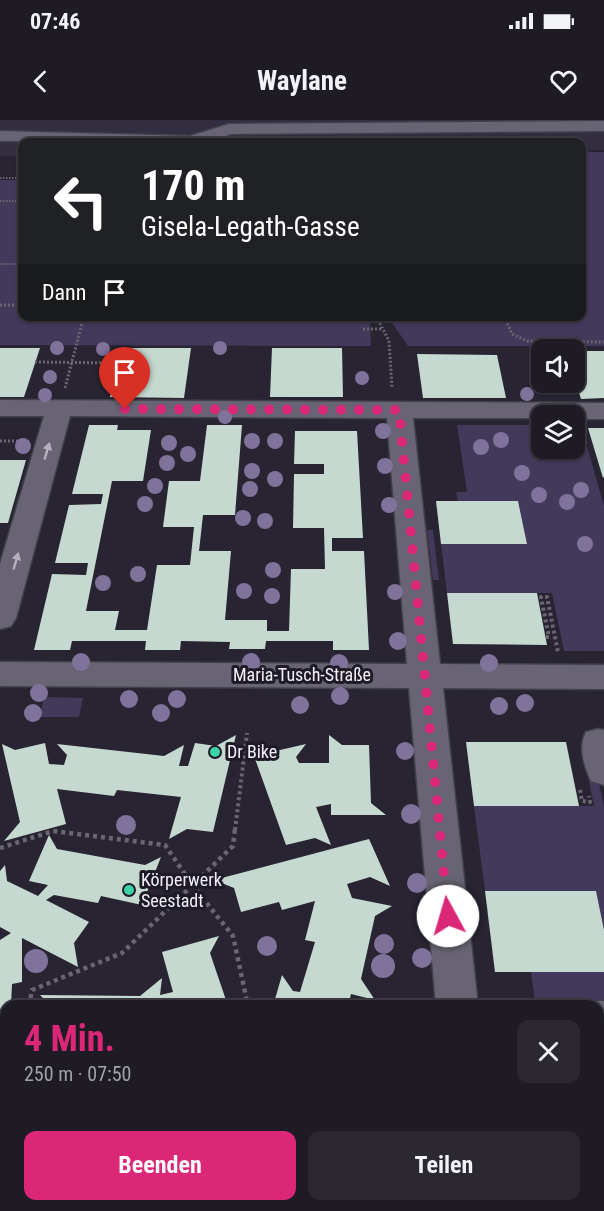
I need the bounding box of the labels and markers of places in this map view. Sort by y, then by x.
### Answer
pin [99,347,150,409]
place label: Dr Bike [227,741,277,762]
marker: Dr Bike [208,745,222,759]
place label: Körperwerk Seestadt [141,869,222,911]
marker: Körperwerk Seestadt [122,883,136,897]

